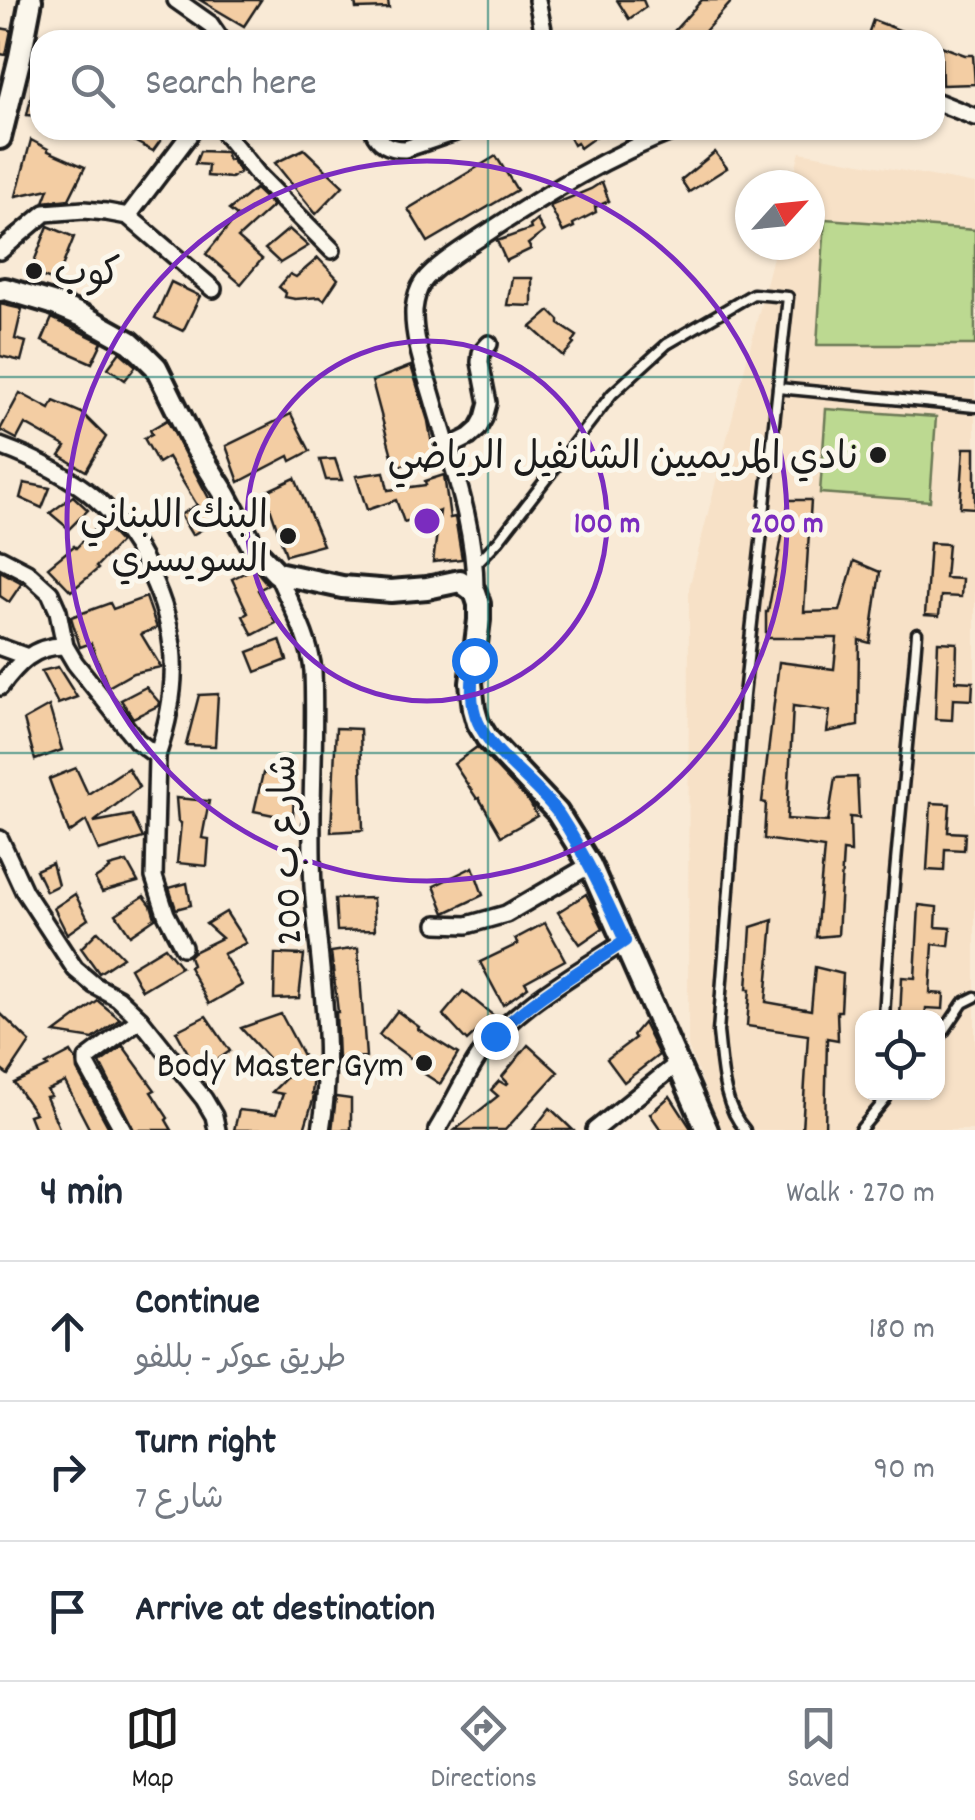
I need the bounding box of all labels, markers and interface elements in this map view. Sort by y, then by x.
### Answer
search box [30,30,945,140]
icon: search [65,58,120,113]
text: Search here [145,58,317,113]
north arrow [735,170,825,260]
place label: كوب [54,249,121,304]
marker: كوب [23,260,45,282]
place label: نادي المريميين الشانفيل الرياضي [388,433,858,488]
marker: نادي المريميين الشانفيل الرياضي [867,444,889,466]
place label: البنك اللبناني السويسري [80,492,268,591]
centre of rings [409,503,445,539]
text: 100 m [574,505,640,548]
text: 200 m [750,505,824,548]
marker: البنك اللبناني السويسري [277,525,299,547]
route start [452,638,498,684]
street label: شارع ب 200 [259,753,320,946]
map controls [855,1010,945,1100]
button: locate [855,1010,945,1100]
route end [473,1014,519,1060]
place label: Body Master Gym [157,1041,404,1096]
marker: Body Master Gym [413,1052,435,1074]
text: 4 min [40,1165,123,1225]
text: Walk · 270 m [786,1172,935,1218]
text: Continue [135,1277,260,1332]
icon: ahead [40,1304,95,1359]
text: 180 m [868,1308,935,1354]
text: طريق عوكر - بللفو [135,1338,346,1384]
text: Turn right [135,1417,276,1472]
icon: right [40,1444,95,1499]
text: 90 m [874,1448,935,1494]
text: شارع 7 [135,1478,224,1524]
icon: arrive [40,1584,95,1639]
text: Arrive at destination [135,1584,435,1639]
tab: Map [125,1701,180,1801]
tab: Directions [431,1701,537,1801]
tab: Saved [787,1701,850,1801]

